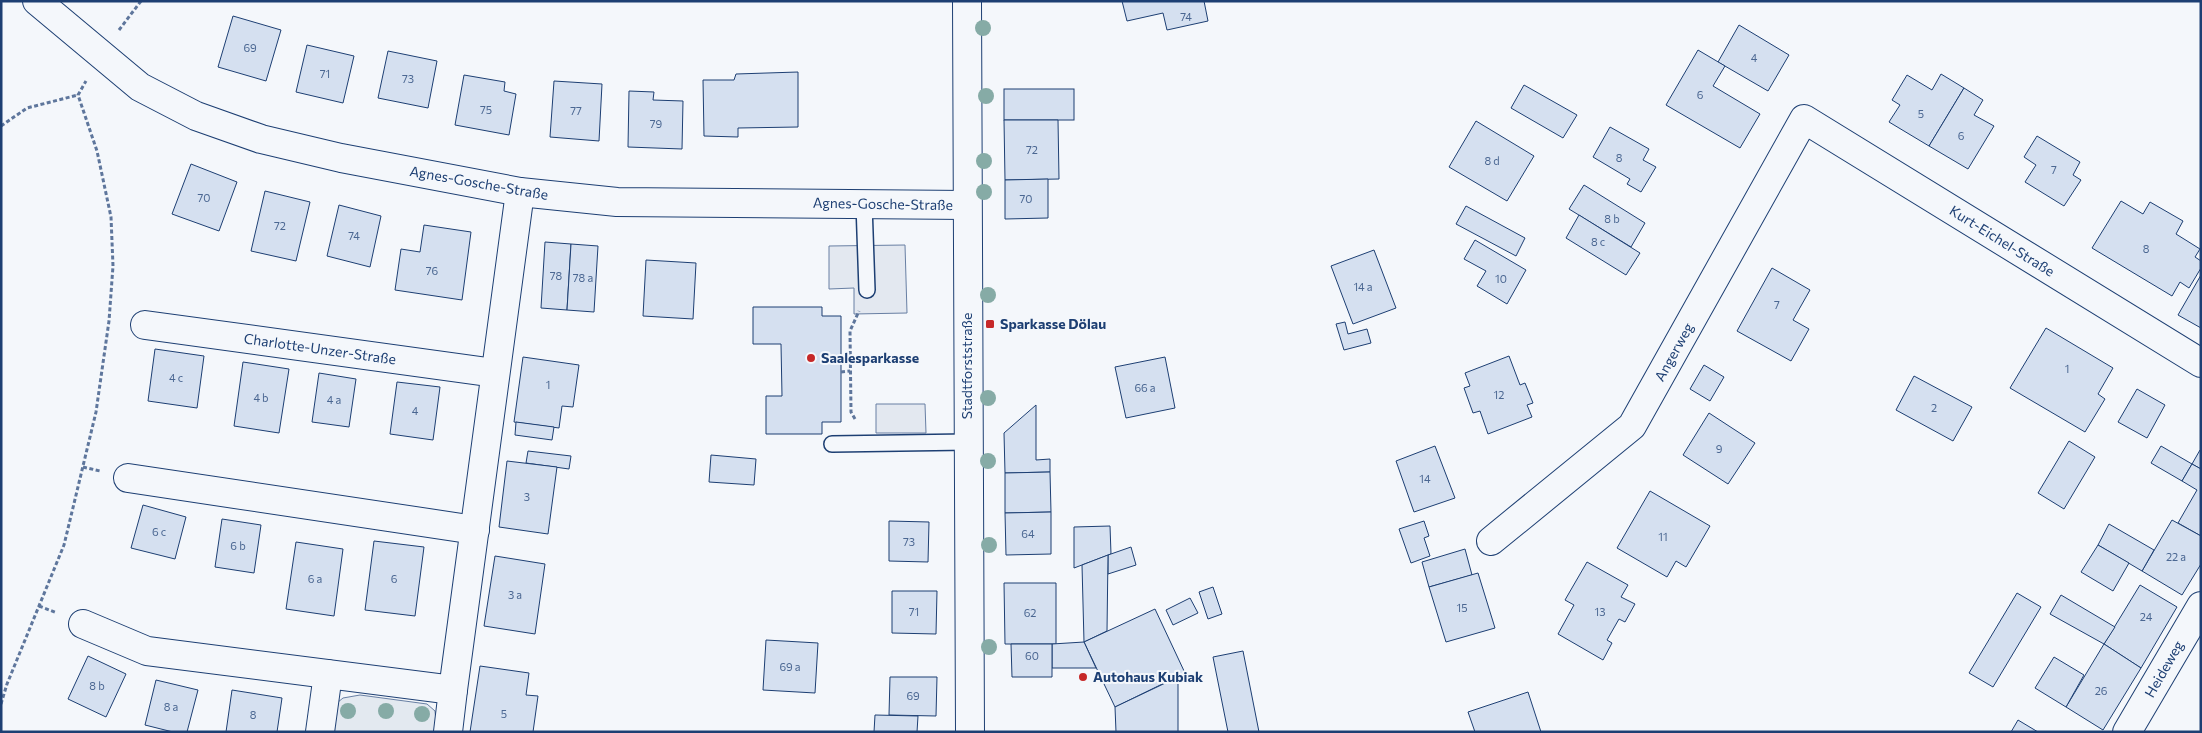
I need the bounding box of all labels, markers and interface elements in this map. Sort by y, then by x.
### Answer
house number: 74 [1180,10,1192,23]
house number: 69 [243,41,257,54]
house number: 4 [1751,51,1758,64]
house number: 71 [320,67,330,80]
house number: 73 [402,72,414,85]
house number: 6 [1697,88,1704,101]
house number: 75 [480,103,492,116]
house number: 77 [570,104,582,117]
house number: 5 [1918,107,1924,120]
house number: 79 [650,117,663,130]
house number: 6 [1958,129,1965,142]
house number: 72 [1026,143,1038,156]
house number: 8 [1616,151,1623,164]
house number: 8 d [1484,154,1500,167]
street label: Agnes-Gosche-Straße [409,162,550,203]
house number: 7 [2051,163,2057,176]
house number: 70 [198,191,210,204]
house number: 70 [1020,192,1032,205]
street label: Agnes-Gosche-Straße [813,194,953,213]
street label: Kurt-Eichel-Straße [1947,201,2058,280]
house number: 8 b [1604,212,1620,225]
house number: 72 [274,219,286,232]
house number: 74 [348,229,360,242]
house number: 8 c [1591,235,1605,248]
house number: 8 [2143,242,2150,255]
house number: 76 [426,264,439,277]
house number: 78 [550,269,563,282]
house number: 78 a [573,271,593,284]
house number: 10 [1495,272,1507,285]
house number: 14 a [1353,280,1373,293]
house number: 7 [1774,298,1780,311]
street label: Stadtforststraße [958,313,975,419]
place label: Sparkasse Dölau [1000,315,1106,332]
marker: Sparkasse Dölau [984,318,996,330]
street label: Angerweg [1651,319,1697,384]
street label: Charlotte-Unzer-Straße [243,329,397,368]
place label: Saalesparkasse [821,349,919,366]
marker: Saalesparkasse [805,352,817,364]
house number: 1 [2065,362,2069,375]
house number: 4 c [169,371,183,384]
house number: 1 [546,378,550,391]
house number: 66 a [1134,381,1156,394]
house number: 12 [1494,388,1504,401]
house number: 4 b [253,391,269,404]
house number: 4 a [327,393,341,406]
house number: 2 [1931,401,1937,414]
house number: 4 [412,404,419,417]
house number: 9 [1716,442,1723,455]
house number: 14 [1419,472,1431,485]
house number: 3 [524,490,530,503]
house number: 6 c [152,525,166,538]
house number: 64 [1021,527,1035,540]
house number: 11 [1658,530,1668,543]
house number: 73 [903,535,915,548]
house number: 6 b [230,539,246,552]
house number: 22 a [2166,550,2186,563]
house number: 6 a [308,572,322,585]
house number: 6 [391,572,398,585]
house number: 3 a [508,588,522,601]
house number: 15 [1456,601,1468,614]
house number: 71 [909,605,919,618]
house number: 13 [1595,605,1605,618]
house number: 62 [1024,606,1036,619]
house number: 24 [2140,610,2153,623]
street label: Heideweg [2141,637,2187,700]
house number: 60 [1025,649,1039,662]
house number: 69 a [779,660,801,673]
place label: Autohaus Kubiak [1093,668,1203,685]
marker: Autohaus Kubiak [1077,671,1089,683]
house number: 8 b [89,679,105,692]
house number: 26 [2095,684,2108,697]
house number: 69 [906,689,920,702]
house number: 8 a [164,700,178,713]
house number: 5 [501,707,507,720]
house number: 8 [250,708,257,721]

